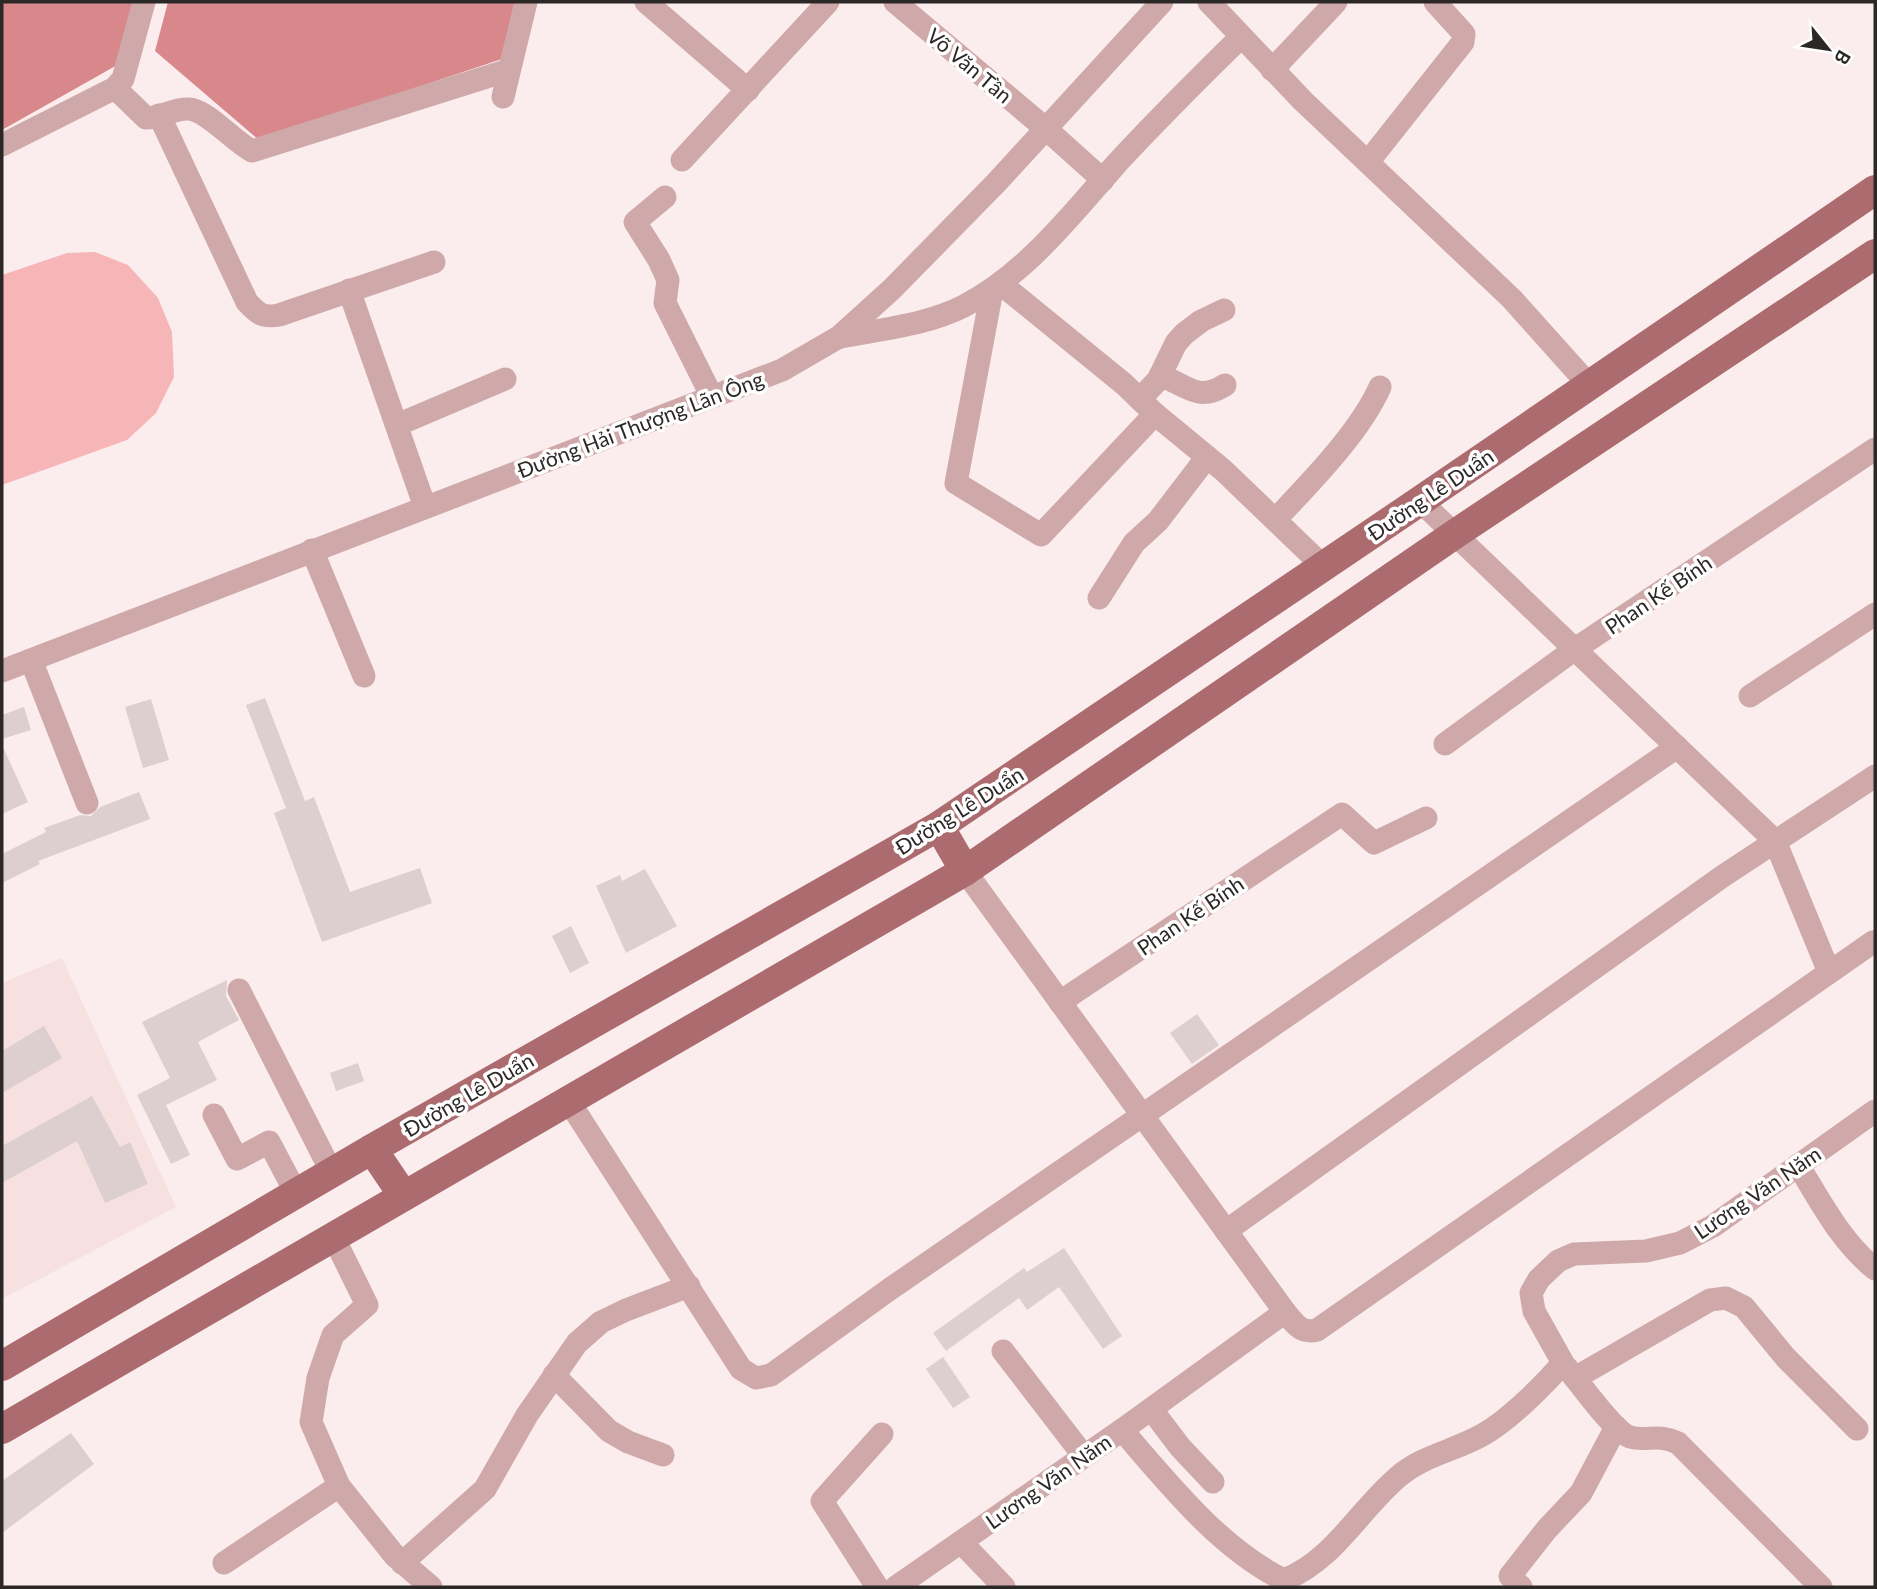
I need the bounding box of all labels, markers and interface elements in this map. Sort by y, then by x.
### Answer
north arrow [1793,14,1863,84]
street label: Võ Văn Tần [922,22,1018,108]
text: B [1830,47,1856,69]
street label: Đường Hải Thượng Lãn Ông [513,365,767,483]
street label: Đường Lê Duẩn [1362,443,1498,545]
street label: Phan Kế Bính [1600,549,1716,639]
street label: Đường Lê Duẩn [890,761,1028,859]
street label: Phan Kế Bính [1132,870,1248,960]
street label: Đường Lê Duẩn [398,1047,538,1141]
street label: Lương Văn Năm [1689,1140,1825,1244]
street label: Lương Văn Năm [980,1429,1116,1533]

